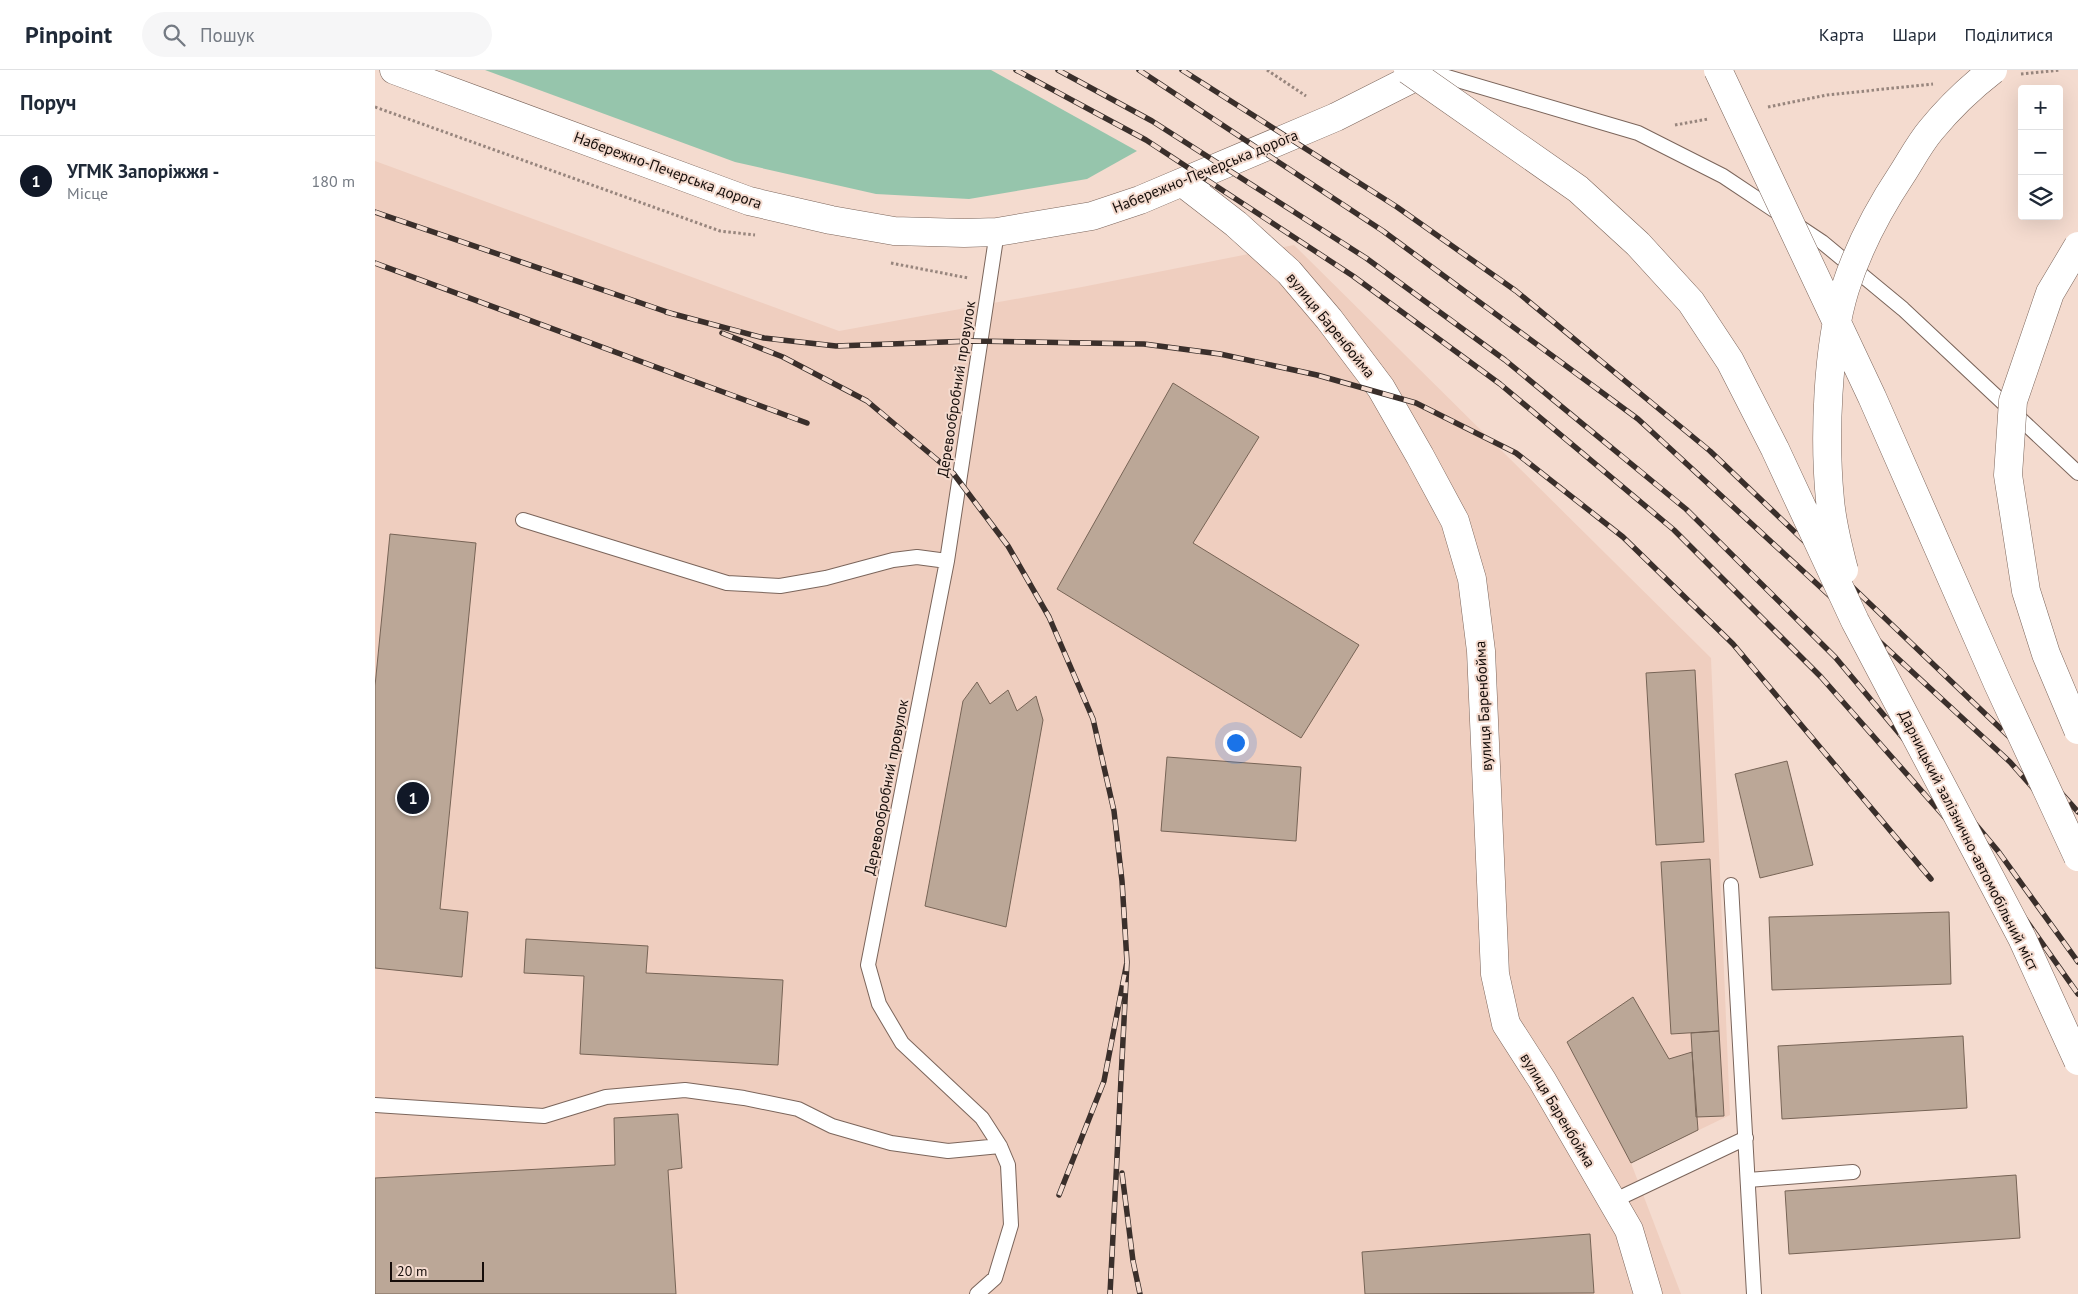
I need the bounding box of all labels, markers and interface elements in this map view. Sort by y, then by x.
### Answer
search box [142,12,492,57]
text: Pinpoint [25,19,112,50]
icon: search [160,21,188,49]
text: Пошук [200,23,255,47]
text: Карта [1819,23,1864,46]
text: Шари [1892,23,1936,46]
text: Поділитися [1964,23,2053,46]
map controls [2018,85,2063,220]
button: + [2018,85,2063,130]
text: Поруч [20,89,76,116]
street label: Набережно-Печерська дорога [1109,125,1301,217]
street label: Набережно-Печерська дорога [572,127,764,213]
button: − [2018,130,2063,175]
text: УГМК Запоріжжя - [67,159,219,183]
text: 1 [31,171,41,191]
text: 180 m [312,171,355,191]
button: layers [2018,175,2063,220]
text: Місце [67,183,108,203]
street label: вулиця Баренбойма [1283,268,1379,382]
street label: Деревообробний провулок [933,299,979,479]
street label: вулиця Баренбойма [1470,640,1496,772]
street label: Деревообробний провулок [860,697,913,876]
street label: Дарницький залізнично-автомобільний міст [1895,707,2043,973]
your location [1223,730,1249,756]
pin: 1 [397,779,429,817]
street label: вулиця Баренбойма [1516,1049,1600,1171]
scale bar [390,1259,484,1282]
text: 20 m [397,1262,427,1280]

